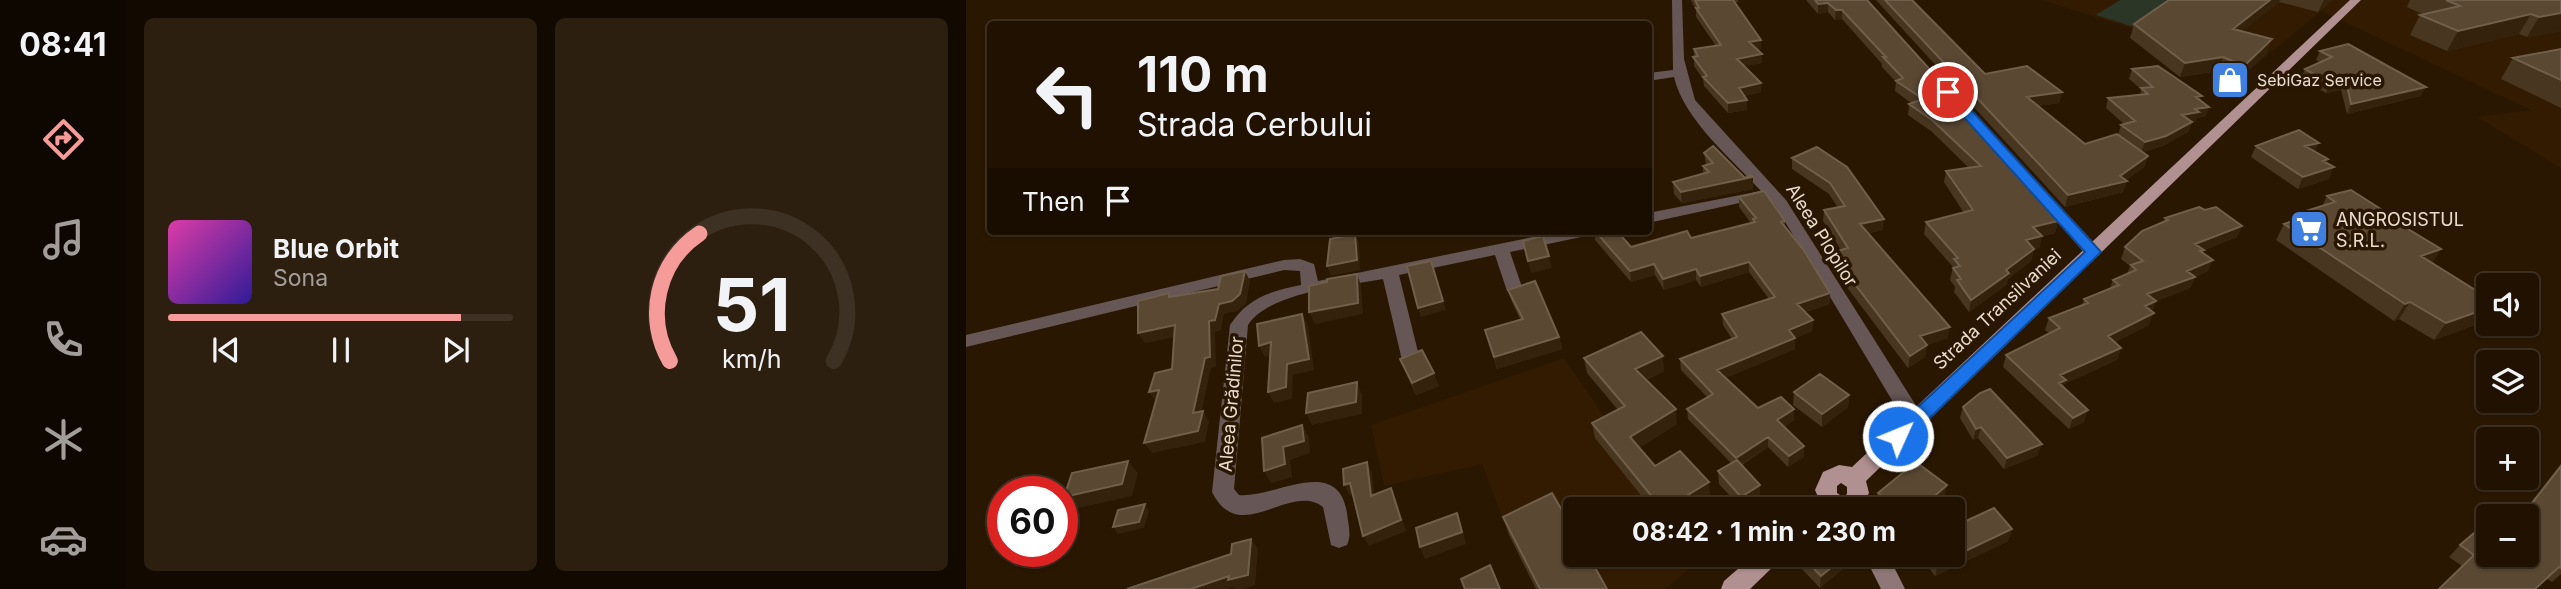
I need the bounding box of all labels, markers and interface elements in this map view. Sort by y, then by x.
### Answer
text: 08:41 [19,25,107,64]
text: 110 m [1137,45,1269,104]
icon: left [1022,49,1113,140]
shop icon: SebiGaz Service [2209,59,2251,101]
pin [1918,62,1978,122]
place label: SebiGaz Service [2257,70,2382,90]
icon: arrive [1929,73,1967,111]
text: Strada Cerbului [1137,105,1372,144]
icon: directions [39,115,88,164]
street label: Aleea Plopilor [1782,180,1862,290]
icon: arrive [1099,182,1137,220]
text: Then [1022,186,1085,217]
supermarket icon: ANGROSISTUL S.R.L. [2288,208,2330,250]
place label: ANGROSISTUL S.R.L. [2336,209,2464,251]
icon: music [39,215,88,264]
text: Blue Orbit [273,233,399,264]
street label: Strada Transilvaniei [1929,244,2065,374]
text: 51 [713,260,790,349]
text: Sona [273,264,328,292]
map controls [2476,273,2539,567]
button: sound [2476,273,2539,336]
icon: phone [39,315,88,364]
icon: previous [207,331,245,369]
icon: pause [322,331,360,369]
icon: next [437,331,475,369]
street label: Aleea Grădinilor [1215,335,1247,473]
text: km/h [722,343,781,373]
button: layers [2476,350,2539,413]
position arrow [1861,399,1935,473]
icon: climate [39,415,88,464]
button: + [2476,427,2539,490]
speed limit sign: 60 [987,476,1078,567]
button: − [2476,504,2539,567]
icon: car [39,515,88,564]
text: 08:42 · 1 min · 230 m [1632,516,1896,547]

